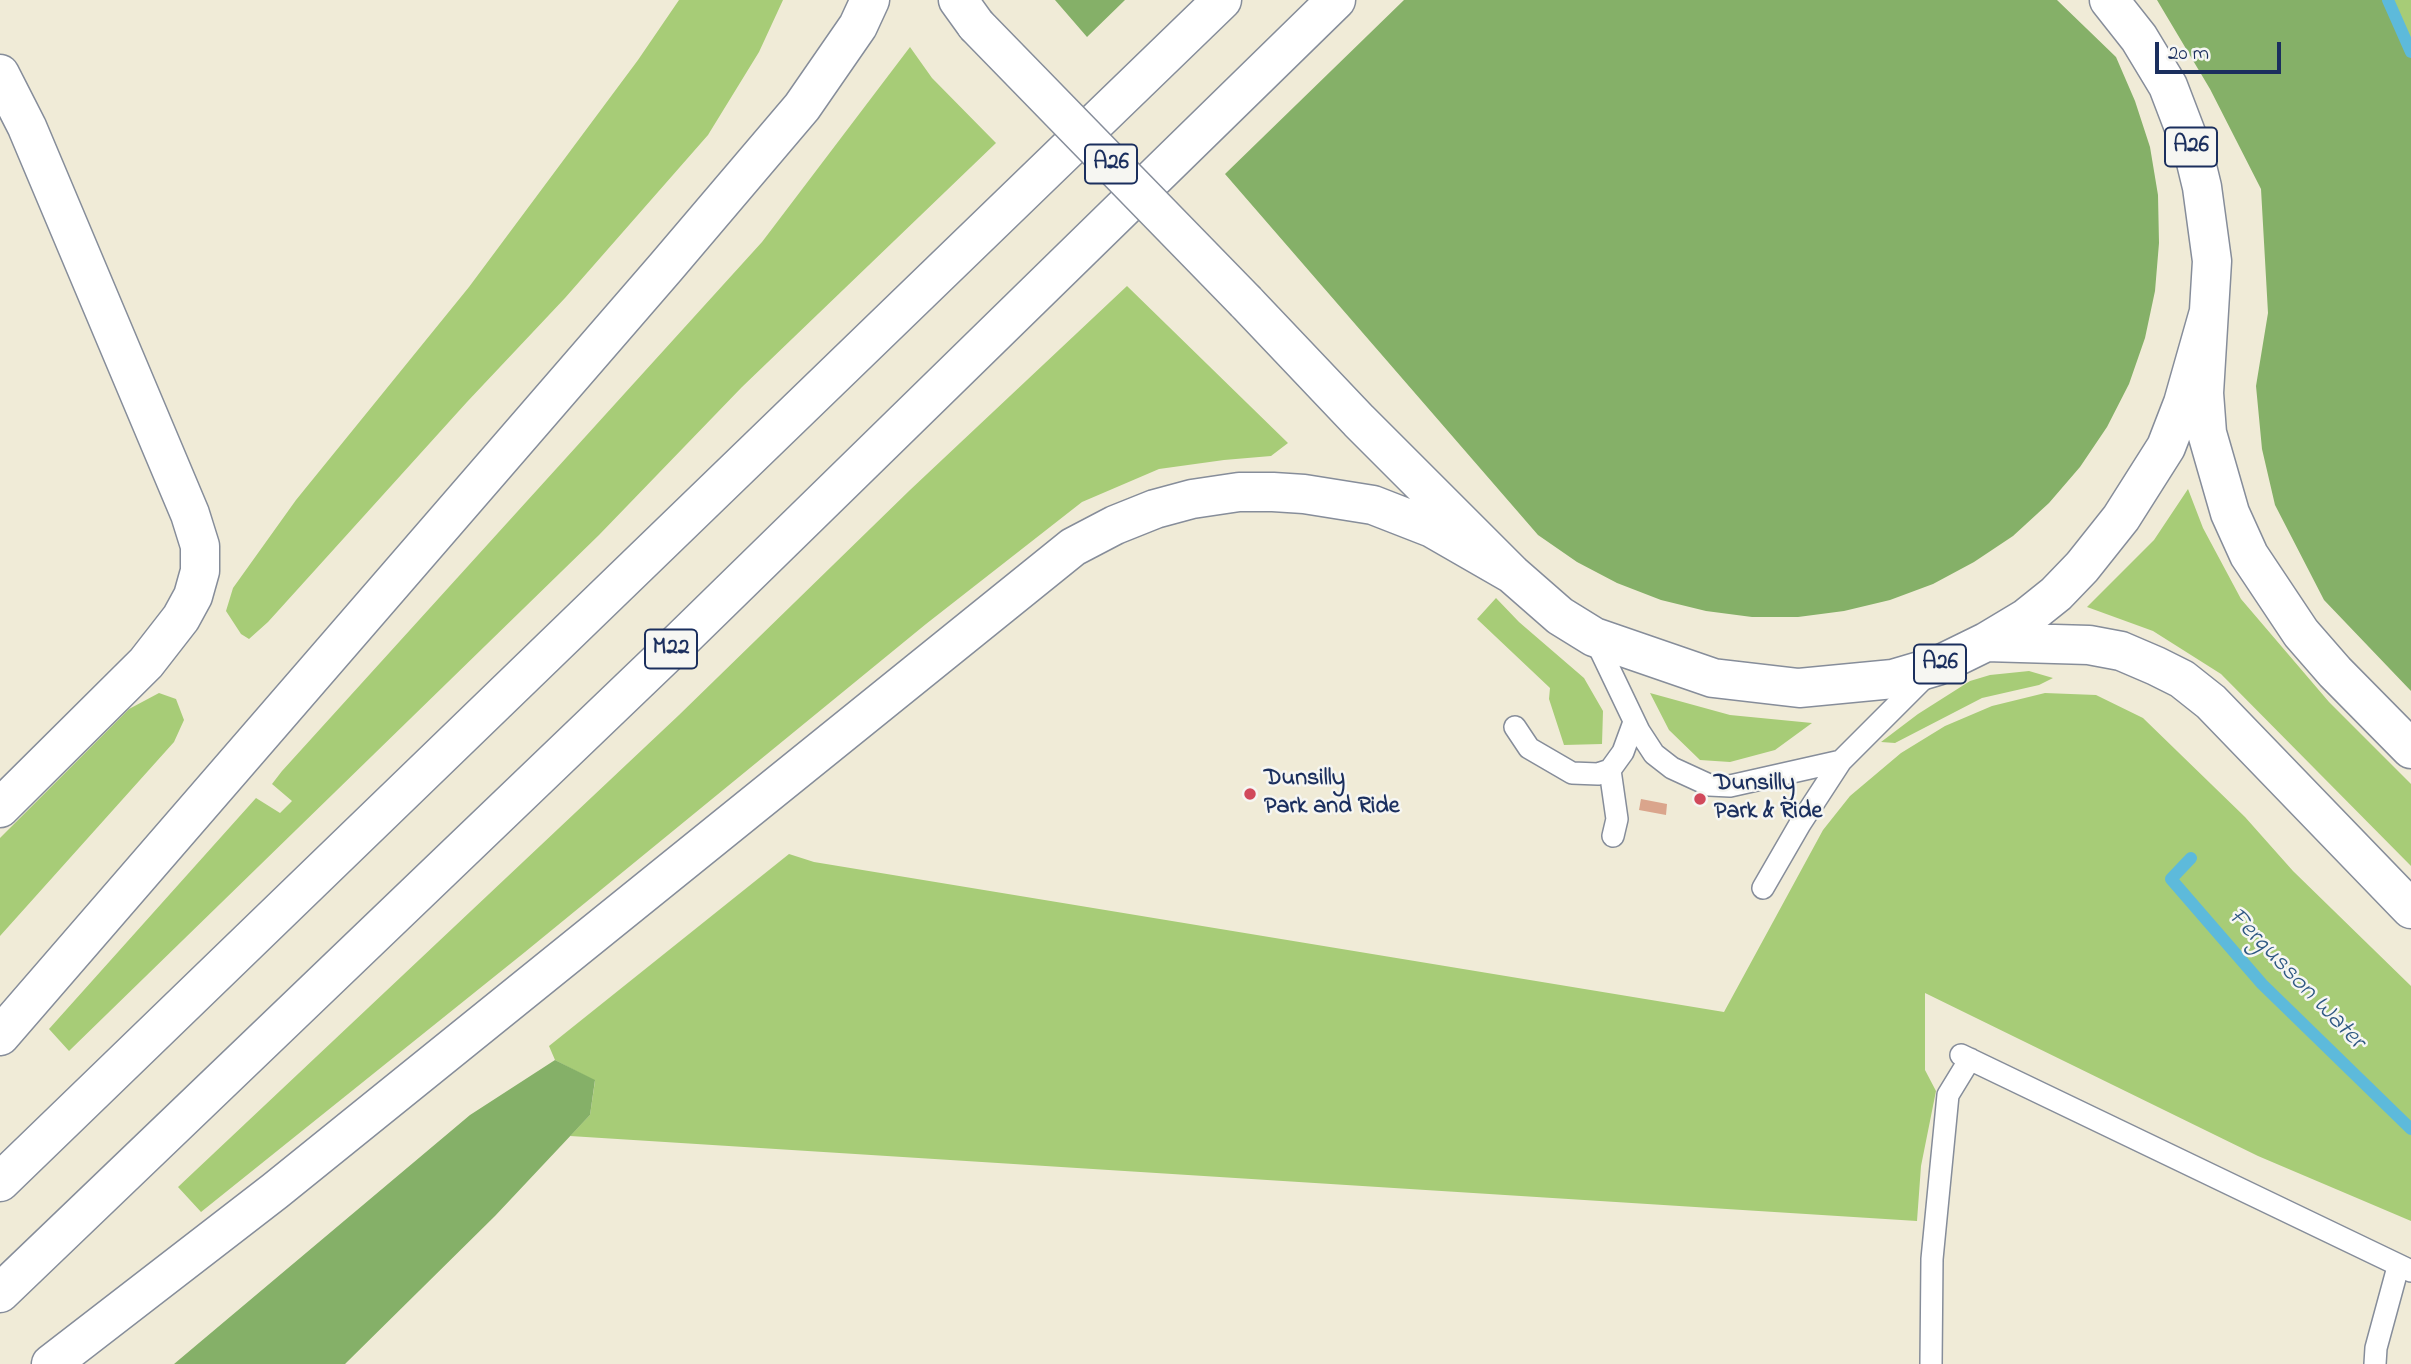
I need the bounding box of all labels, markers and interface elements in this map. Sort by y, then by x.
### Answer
scale bar [2159,28,2285,72]
text: 20 m [2168,39,2209,69]
road number: A26 [2165,128,2217,166]
road number: A26 [1085,144,1137,183]
road number: M22 [645,629,697,668]
road number: A26 [1914,644,1966,684]
place label: Dunsilly Park and Ride [1264,766,1399,822]
place label: Dunsilly Park & Ride [1714,771,1822,827]
marker: Dunsilly Park and Ride [1242,786,1258,802]
marker: Dunsilly Park & Ride [1692,791,1708,807]
water label: Fergusson Water [2220,903,2370,1057]

